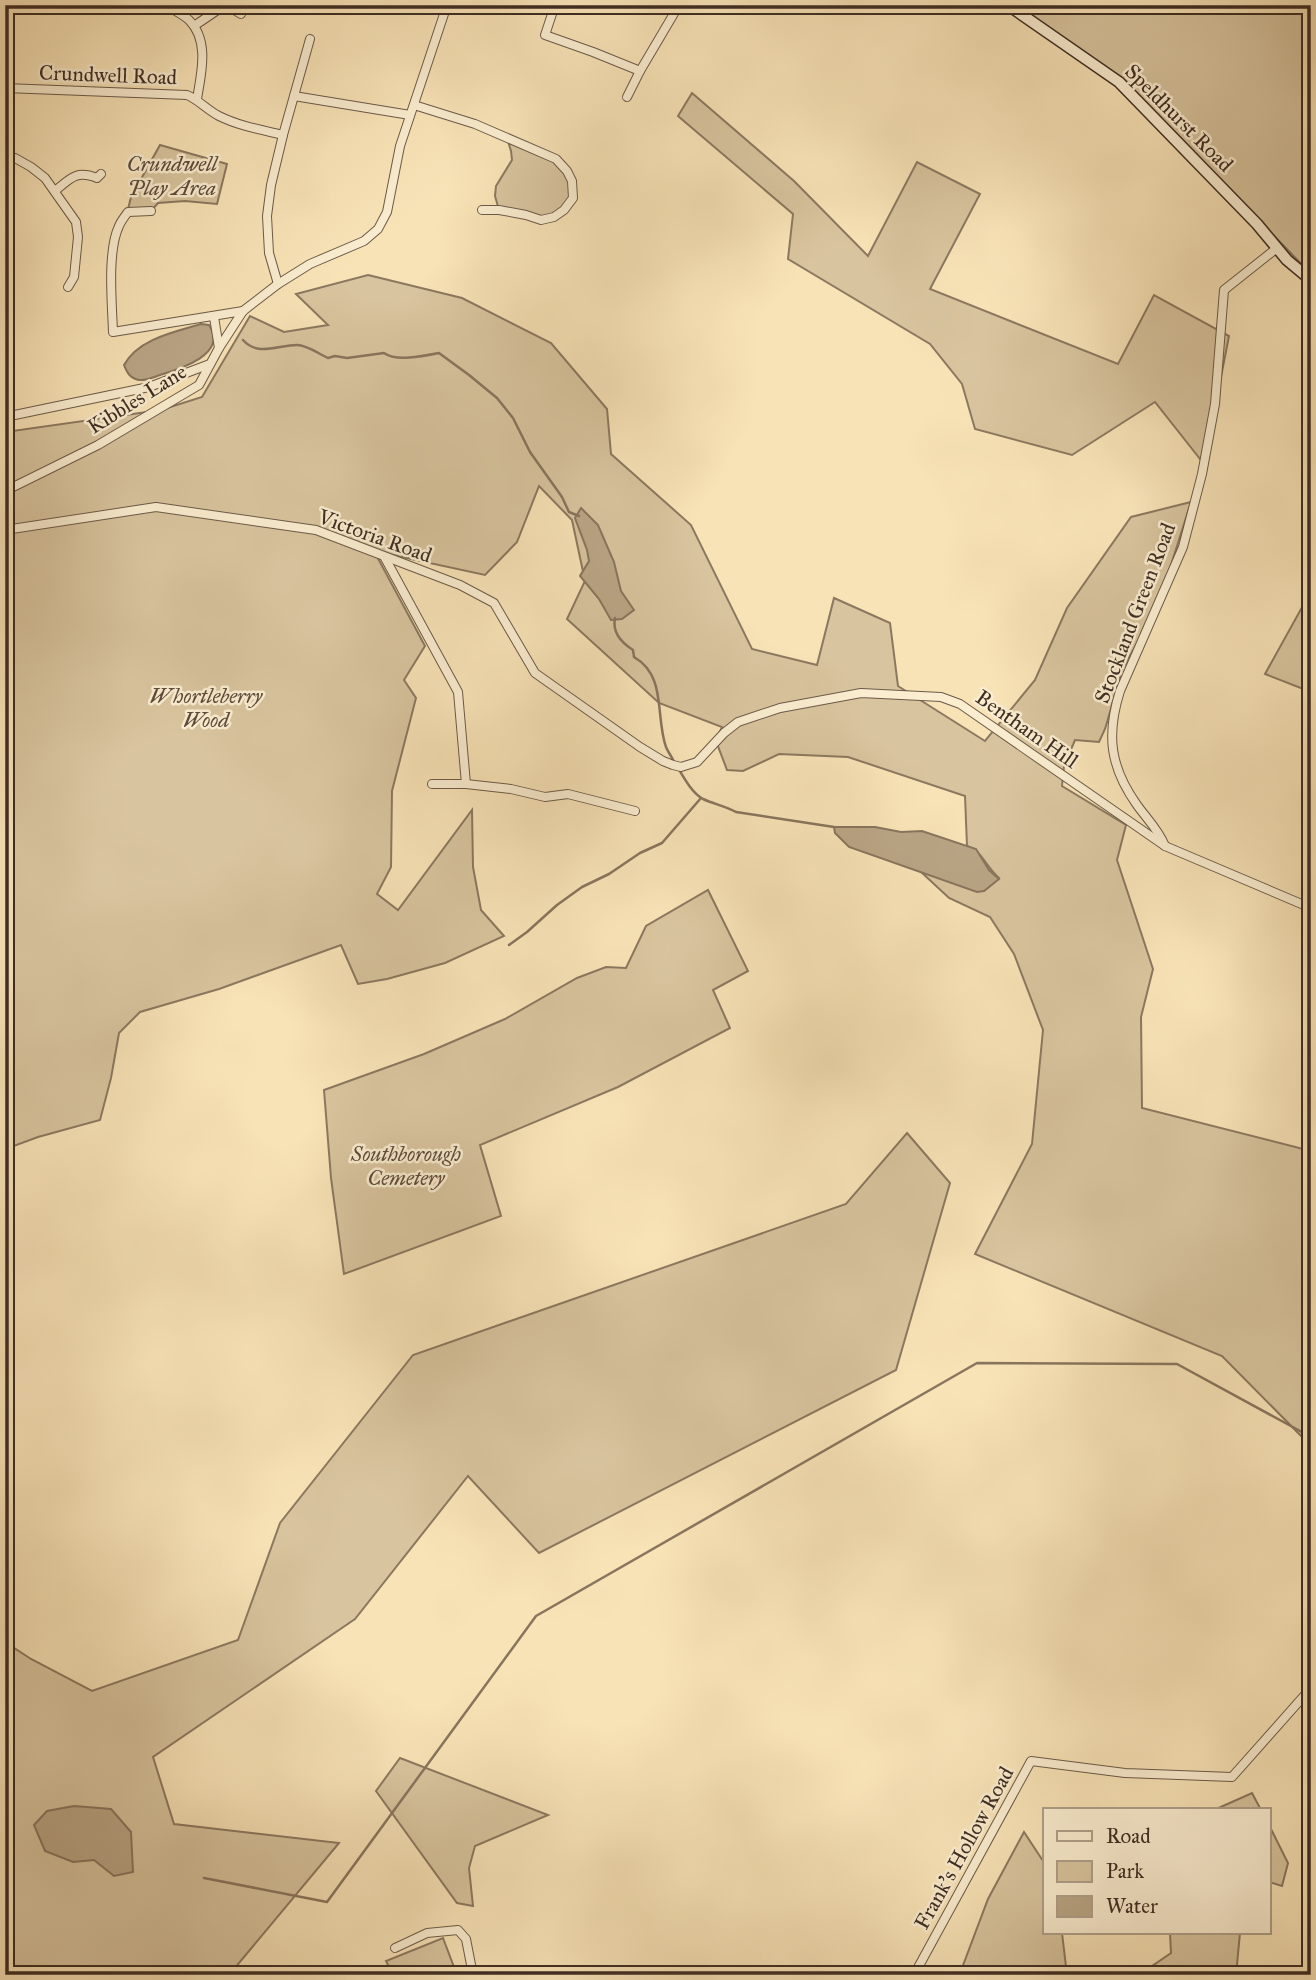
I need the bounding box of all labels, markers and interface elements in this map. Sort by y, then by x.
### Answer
street label: Speldhurst Road [1119,58,1239,178]
street label: Crundwell Road [38,60,178,90]
park label: Crundwell Play Area [127,151,220,201]
street label: Kibbles Lane [83,358,192,440]
street label: Victoria Road [314,503,436,569]
street label: Stockland Green Road [1089,519,1182,707]
park label: Whortleberry Wood [150,683,264,733]
street label: Bentham Hill [971,684,1084,774]
park label: Southborough Cemetery [350,1141,461,1191]
street label: Frank's Hollow Road [909,1762,1020,1934]
legend [1043,1808,1270,1934]
text: Road [1106,1823,1151,1849]
text: Park [1106,1858,1144,1884]
text: Water [1106,1893,1158,1919]

